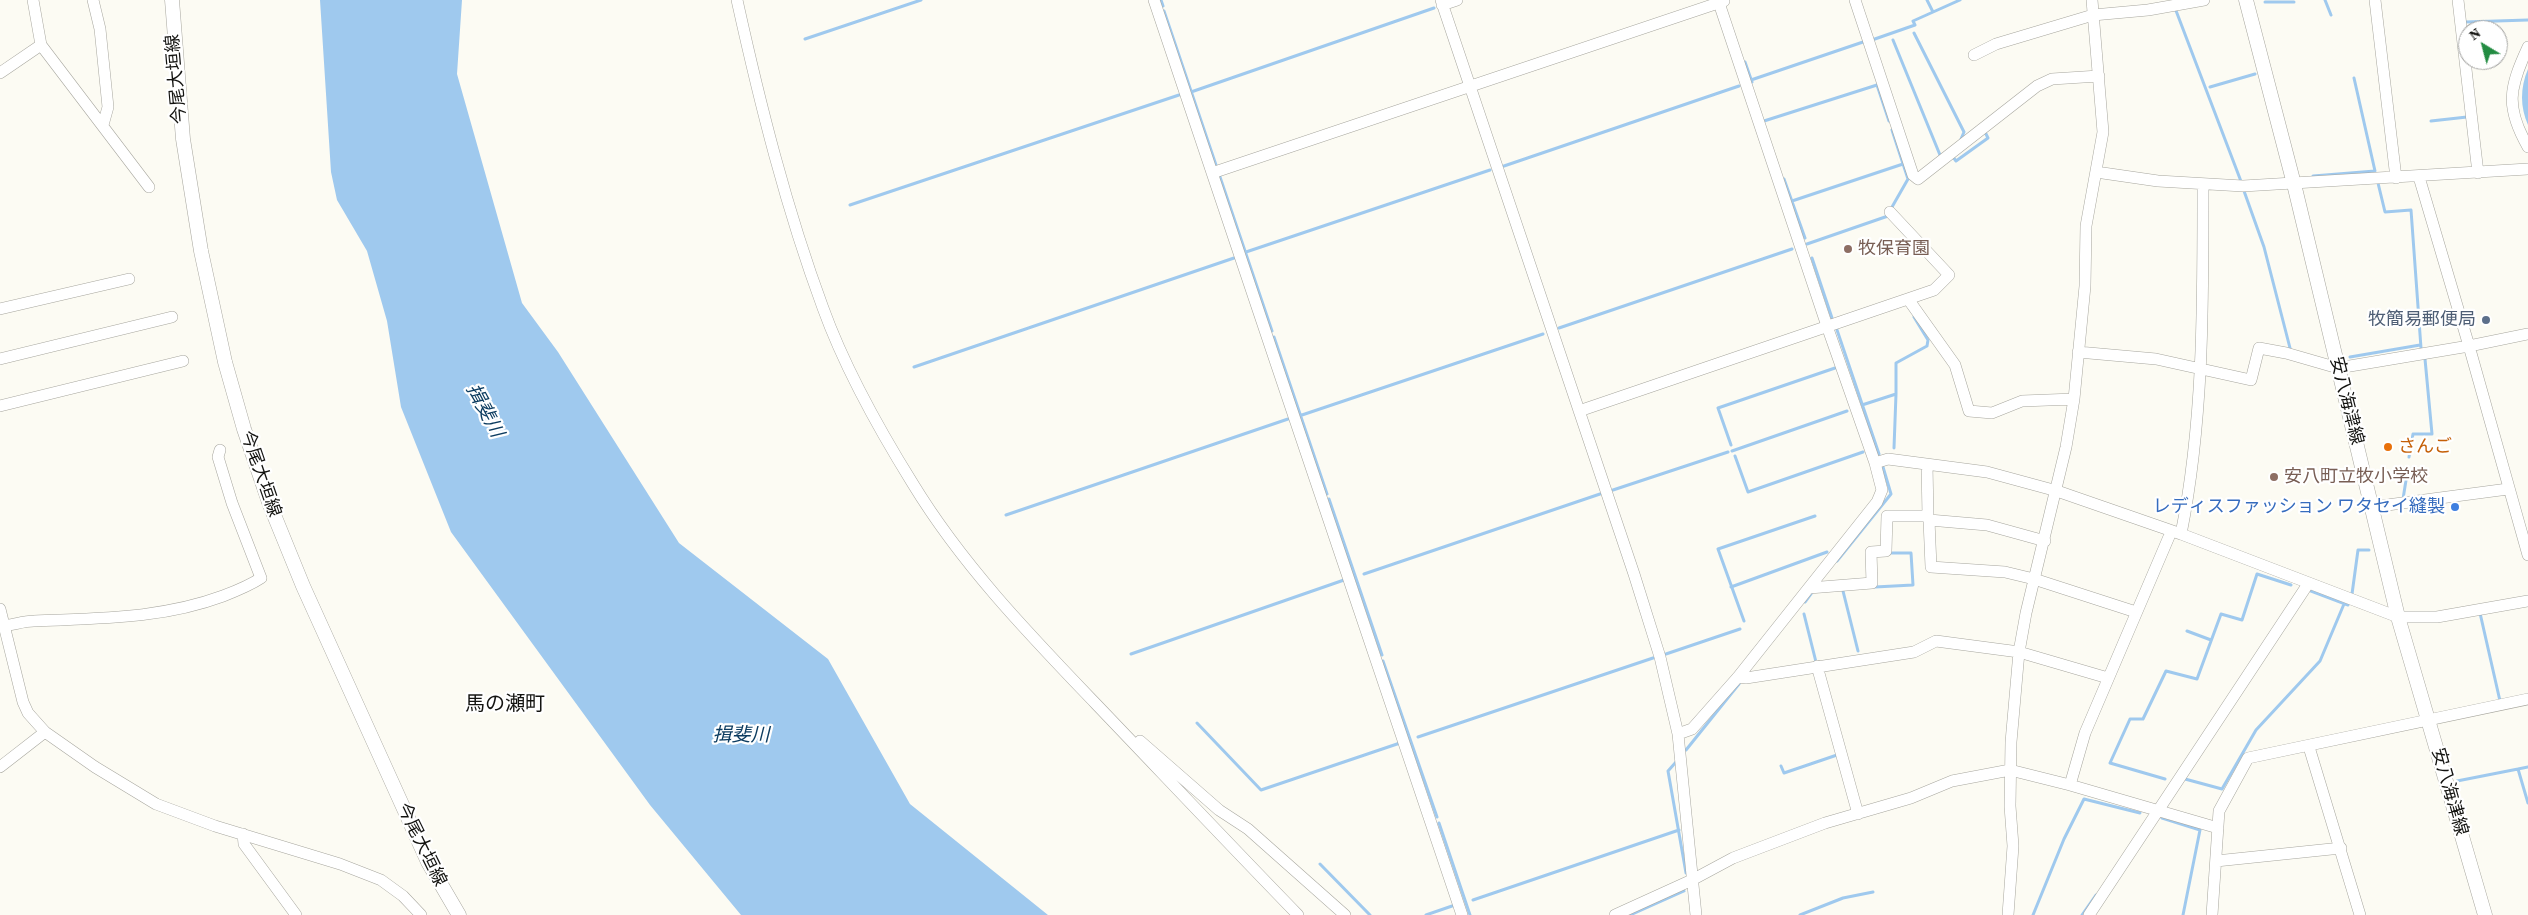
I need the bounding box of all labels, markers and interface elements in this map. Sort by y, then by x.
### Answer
north arrow [2458,20,2508,70]
text: N [2464,23,2485,45]
street label: 今尾大垣線 [162,33,192,125]
place label: 牧保育園 [1858,238,1930,260]
marker: 牧保育園 [1842,243,1854,255]
place label: 牧簡易郵便局 [2368,309,2476,331]
marker: 牧簡易郵便局 [2480,314,2492,326]
street label: 安八海津線 [2325,355,2367,447]
water label: 揖斐川 [461,380,507,442]
street label: 今尾大垣線 [235,428,285,520]
place label: さんご [2398,436,2452,458]
marker: さんご [2382,441,2394,453]
place label: 安八町立牧小学校 [2284,466,2428,488]
marker: 安八町立牧小学校 [2268,471,2280,483]
place label: レディスファッション ワタセイ縫製 [2153,496,2445,518]
marker: レディスファッション ワタセイ縫製 [2449,501,2461,513]
district label: 馬の瀬町 [465,693,545,717]
water label: 揖斐川 [713,725,769,747]
street label: 安八海津線 [2426,746,2472,838]
street label: 今尾大垣線 [392,800,450,890]

